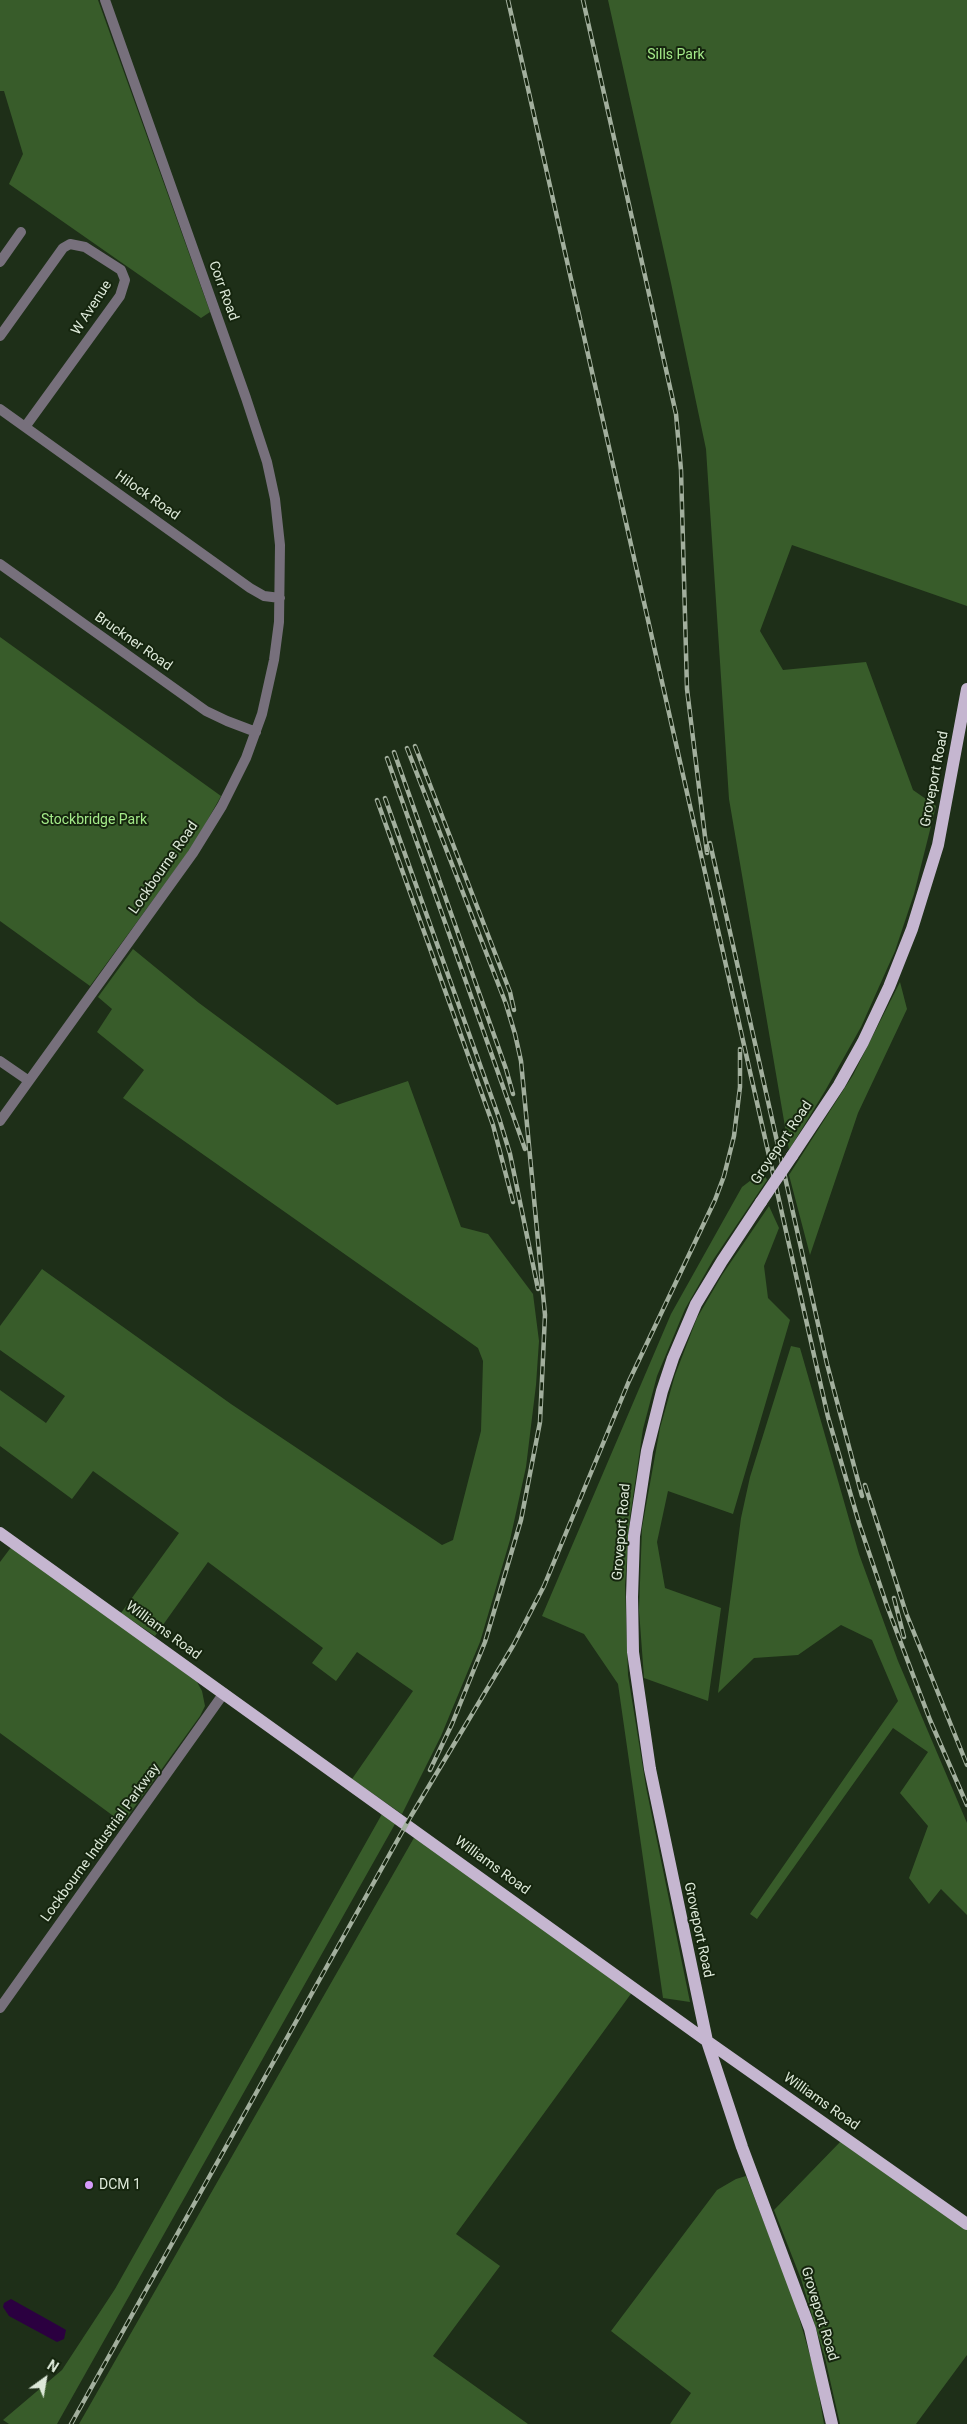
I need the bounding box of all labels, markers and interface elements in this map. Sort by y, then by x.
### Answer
park label: Sills Park [647,47,705,63]
street label: Corr Road [204,259,242,323]
street label: W Avenue [68,278,116,338]
street label: Hilock Road [112,468,182,524]
street label: Bruckner Road [91,609,175,675]
street label: Groveport Road [917,730,953,828]
park label: Stockbridge Park [41,812,147,828]
street label: Lockbourne Road [126,819,202,917]
street label: Groveport Road [748,1098,816,1188]
street label: Groveport Road [609,1483,635,1581]
street label: Williams Road [122,1598,204,1664]
street label: Lockbourne Industrial Parkway [38,1761,164,1925]
street label: Williams Road [451,1833,533,1899]
street label: Groveport Road [680,1881,716,1979]
street label: Williams Road [780,2070,862,2134]
place label: DCM 1 [99,2177,141,2193]
marker: DCM 1 [83,2179,95,2191]
street label: Groveport Road [797,2265,841,2363]
north arrow [20,2354,70,2404]
text: N [45,2357,61,2376]

